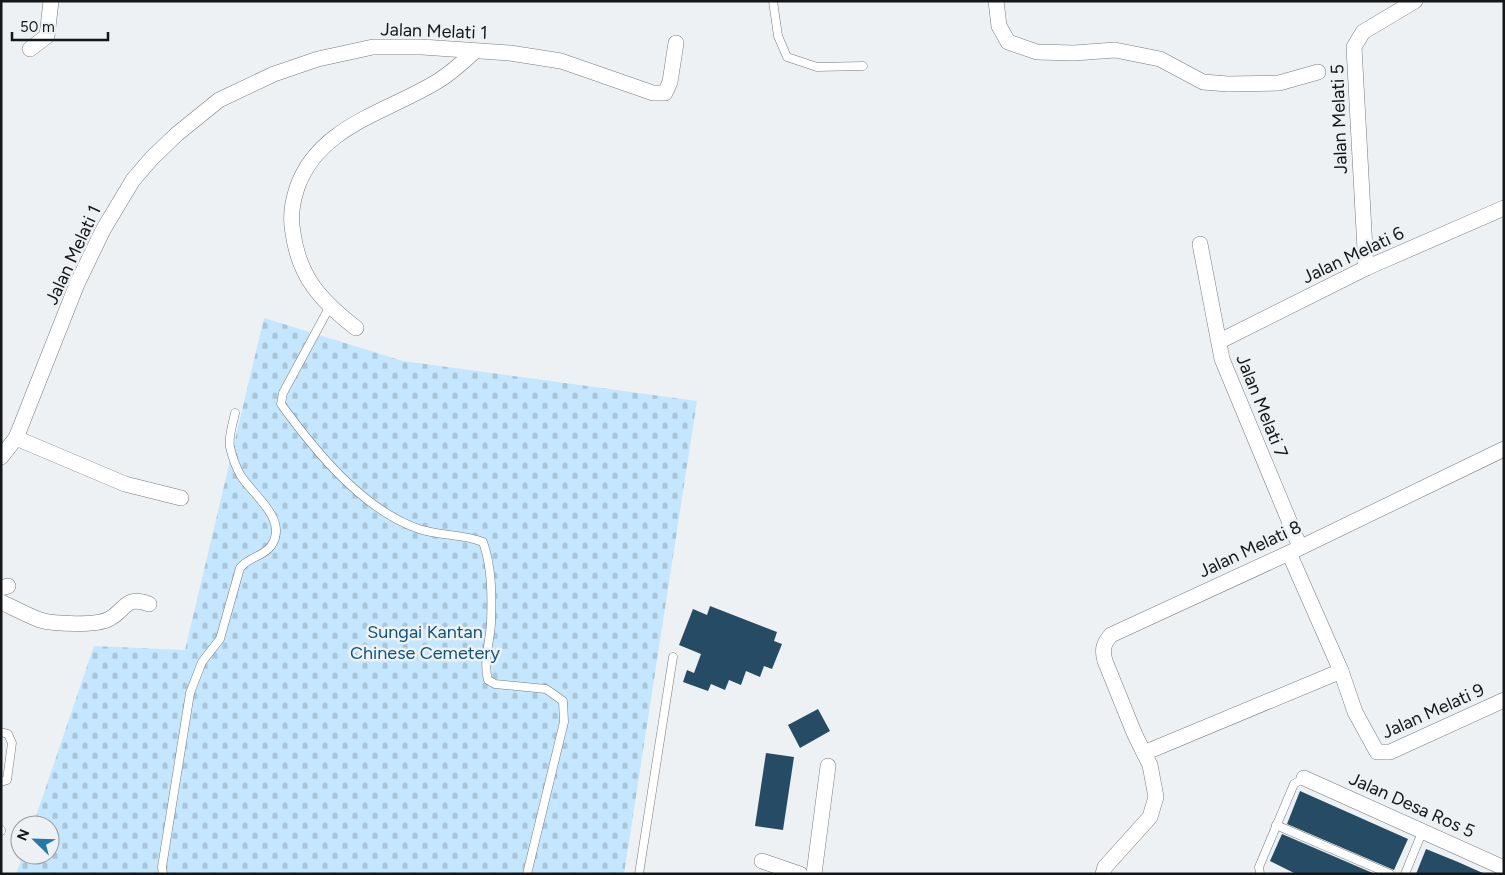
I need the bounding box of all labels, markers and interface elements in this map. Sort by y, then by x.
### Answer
scale bar [12,10,109,42]
text: 50 m [20,18,55,36]
street label: Jalan Melati 1 [380,18,488,44]
street label: Jalan Melati 5 [1326,64,1352,174]
street label: Jalan Melati 1 [40,202,106,308]
street label: Jalan Melati 6 [1299,222,1407,288]
street label: Jalan Melati 7 [1231,351,1293,461]
street label: Jalan Melati 8 [1195,516,1305,582]
park label: Sungai Kantan Chinese Cemetery [350,621,500,664]
street label: Jalan Melati 9 [1378,679,1488,743]
street label: Jalan Desa Ros 5 [1346,767,1478,843]
north arrow [10,815,60,865]
text: N [14,827,33,843]

